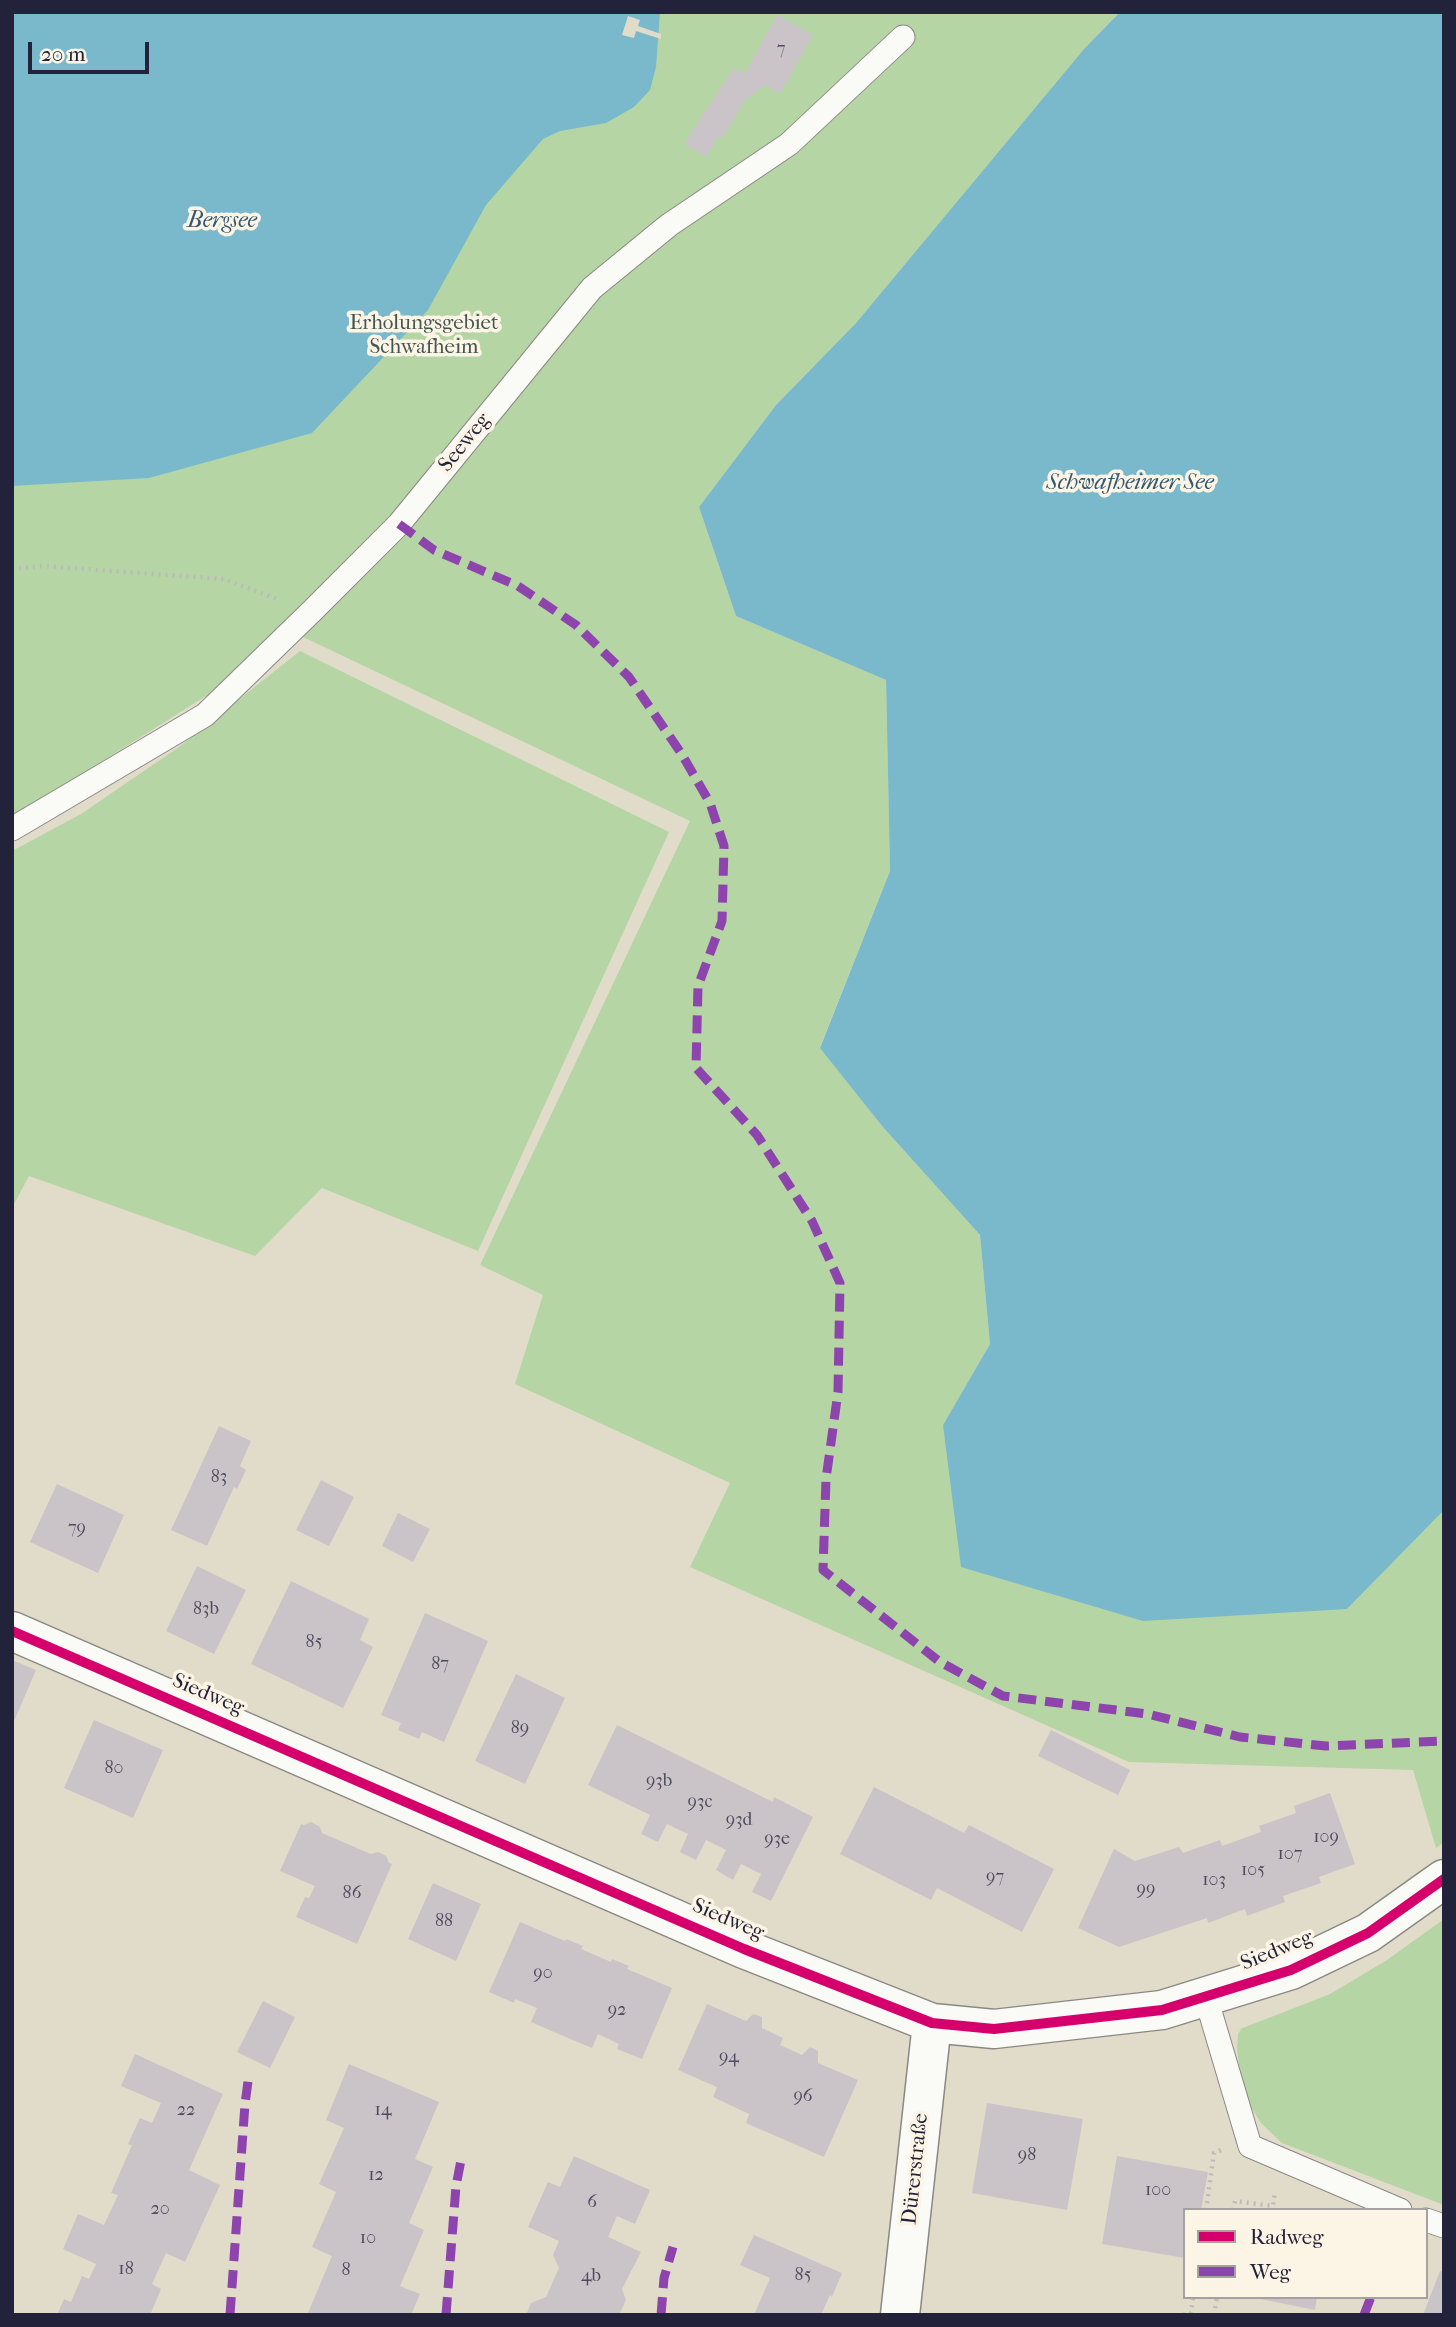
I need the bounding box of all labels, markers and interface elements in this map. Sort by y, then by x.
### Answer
scale bar [32,28,152,72]
house number: 7 [777,39,785,61]
text: 20 m [41,42,85,66]
water label: Bergsee [187,207,257,235]
park label: Erholungsgebiet Schwafheim [350,311,498,361]
street label: Seeweg [434,409,496,477]
water label: Schwafheimer See [1046,469,1214,497]
house number: 83 [211,1467,227,1489]
house number: 79 [68,1518,86,1540]
house number: 83b [193,1599,219,1621]
house number: 85 [306,1632,322,1654]
house number: 87 [431,1654,449,1676]
street label: Siedweg [168,1669,248,1721]
house number: 89 [511,1718,529,1740]
house number: 80 [105,1758,123,1780]
house number: 93b [646,1771,672,1793]
house number: 93c [688,1792,712,1814]
house number: 93d [726,1810,752,1832]
house number: 109 [1313,1827,1339,1849]
house number: 93e [764,1829,790,1851]
house number: 107 [1278,1844,1302,1866]
house number: 105 [1241,1860,1265,1882]
house number: 97 [986,1867,1004,1889]
house number: 103 [1202,1870,1226,1892]
house number: 99 [1137,1879,1155,1901]
house number: 86 [343,1883,361,1905]
street label: Siedweg [688,1894,768,1946]
house number: 88 [435,1911,453,1933]
street label: Siedweg [1237,1925,1317,1977]
house number: 90 [533,1963,553,1985]
house number: 92 [608,2000,626,2022]
house number: 94 [719,2047,739,2069]
house number: 96 [793,2086,813,2108]
house number: 22 [177,2100,195,2122]
house number: 14 [374,2100,392,2122]
street label: Dürerstraße [898,2112,934,2226]
house number: 98 [1018,2145,1036,2167]
house number: 12 [368,2165,384,2187]
house number: 100 [1145,2180,1171,2202]
house number: 6 [587,2192,597,2214]
house number: 20 [150,2199,170,2221]
legend [1183,2208,1428,2299]
text: Radweg [1250,2225,1323,2249]
house number: 10 [360,2228,376,2250]
house number: 18 [118,2259,134,2281]
house number: 8 [341,2260,351,2282]
text: Weg [1250,2260,1291,2284]
house number: 85 [795,2265,811,2287]
house number: 4b [581,2266,601,2288]

